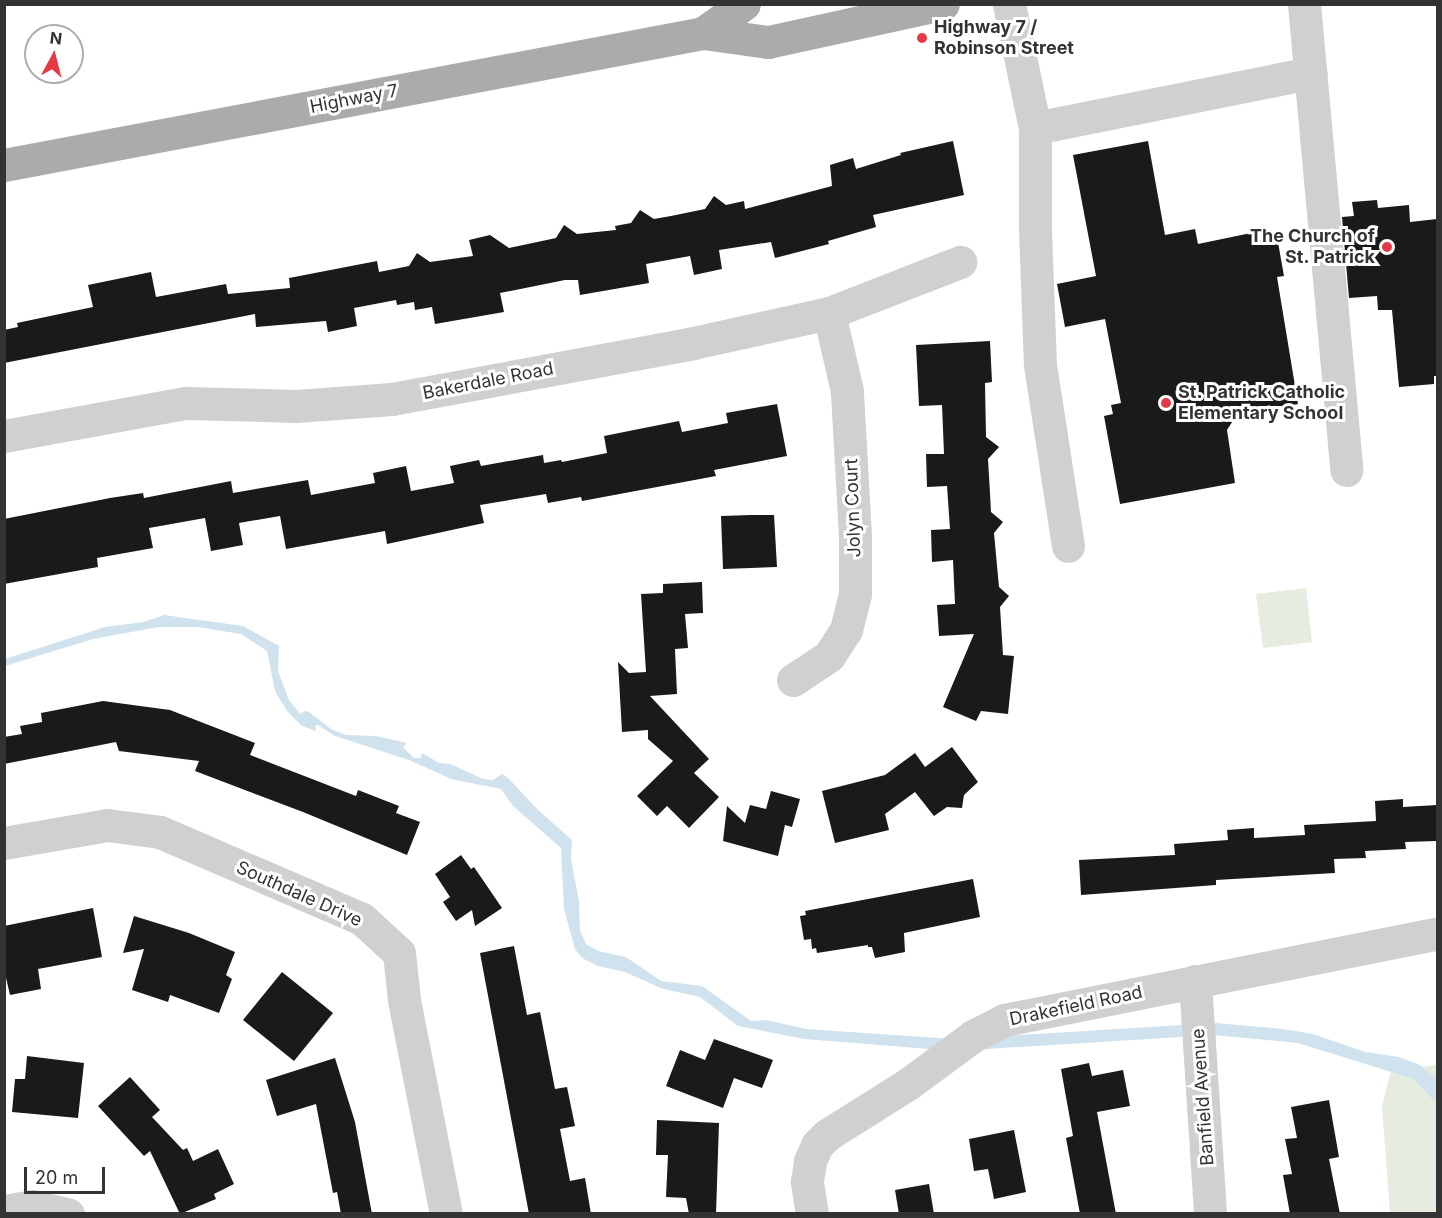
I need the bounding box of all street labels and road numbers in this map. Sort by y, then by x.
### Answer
street label: Highway 7 [308,80,400,118]
street label: Bakerdale Road [421,358,555,404]
street label: Jolyn Court [840,458,866,558]
street label: Southdale Drive [233,857,365,931]
street label: Drakefield Road [1008,981,1144,1031]
street label: Banfield Avenue [1187,1028,1219,1166]

